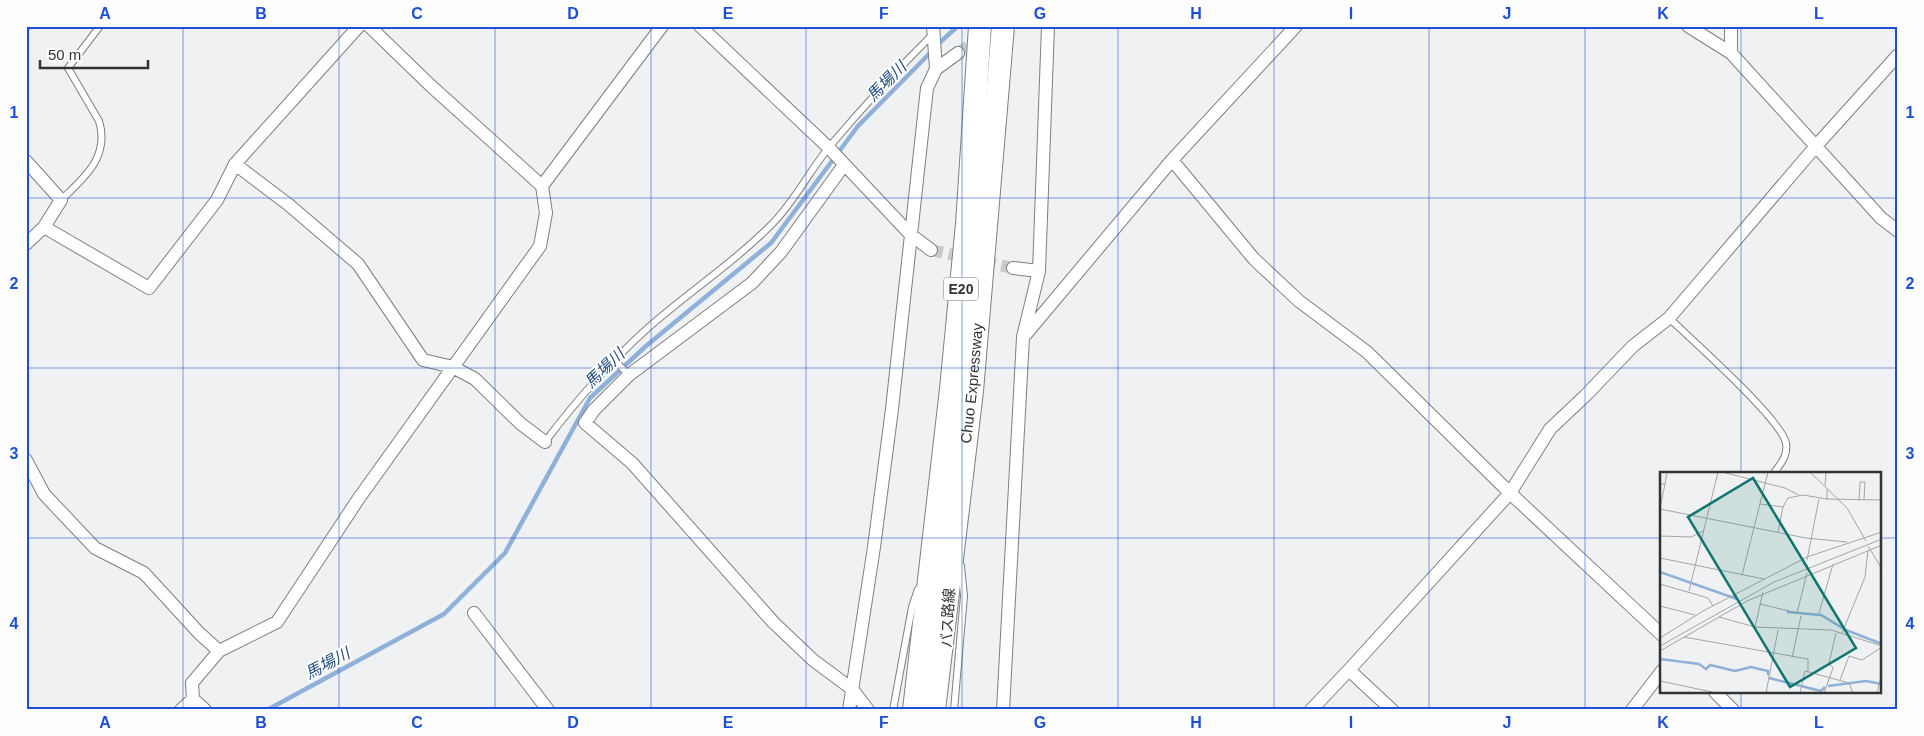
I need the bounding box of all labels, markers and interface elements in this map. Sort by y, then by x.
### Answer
text: A [99,5,111,22]
text: B [255,5,267,22]
text: C [411,5,423,22]
text: D [567,5,579,22]
text: E [723,5,734,22]
text: F [879,5,889,22]
text: G [1034,5,1046,22]
text: H [1190,5,1202,22]
text: I [1349,5,1353,22]
text: J [1503,5,1511,22]
text: K [1657,5,1669,22]
text: L [1814,5,1824,22]
scale bar [40,38,148,70]
text: 50 m [48,46,81,63]
water label: 馬場川 [863,57,911,104]
text: 1 [10,104,19,121]
text: 1 [1906,104,1915,121]
text: 2 [10,275,19,292]
text: 2 [1906,275,1915,292]
road number: E20 [944,278,978,300]
street label: Chuo Expressway [957,322,986,444]
water label: 馬場川 [581,344,629,391]
text: 3 [10,445,19,462]
text: 3 [1906,445,1915,462]
inset map [1660,472,1882,694]
street label: バス路線 [937,588,958,648]
text: 4 [10,615,19,632]
text: 4 [1906,615,1915,632]
water label: 馬場川 [302,644,354,682]
text: A [99,714,111,731]
text: B [255,714,267,731]
text: C [411,714,423,731]
text: D [567,714,579,731]
text: E [723,714,734,731]
text: F [879,714,889,731]
text: G [1034,714,1046,731]
text: H [1190,714,1202,731]
text: I [1349,714,1353,731]
text: J [1503,714,1511,731]
text: K [1657,714,1669,731]
text: L [1814,714,1824,731]

